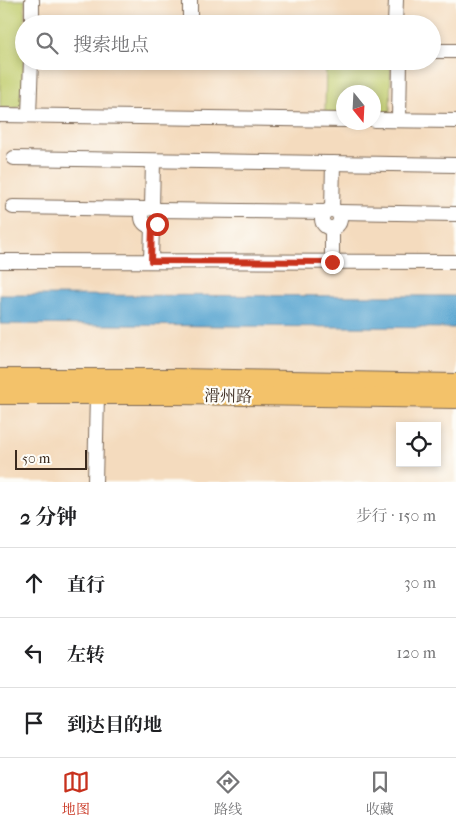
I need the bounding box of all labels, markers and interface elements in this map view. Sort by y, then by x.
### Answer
search box [15,15,441,70]
icon: search [33,29,61,57]
text: 搜索地点 [73,34,149,56]
north arrow [336,85,381,130]
route start [146,213,169,236]
route end [321,251,344,274]
street label: 滑州路 [204,386,252,406]
map controls [396,422,441,467]
button: locate [396,422,441,467]
scale bar [15,447,88,470]
text: 50 m [22,450,50,467]
text: 2 分钟 [20,505,77,529]
text: 步行 · 150 m [356,506,436,525]
icon: ahead [20,569,48,597]
text: 30 m [404,573,436,592]
text: 直行 [67,574,105,596]
icon: left [20,639,48,667]
text: 120 m [397,643,436,662]
text: 左转 [67,644,105,666]
icon: arrive [20,709,48,737]
text: 到达目的地 [67,714,162,736]
tab: 地图 [62,768,90,818]
tab: 路线 [214,768,242,818]
tab: 收藏 [366,768,394,818]

